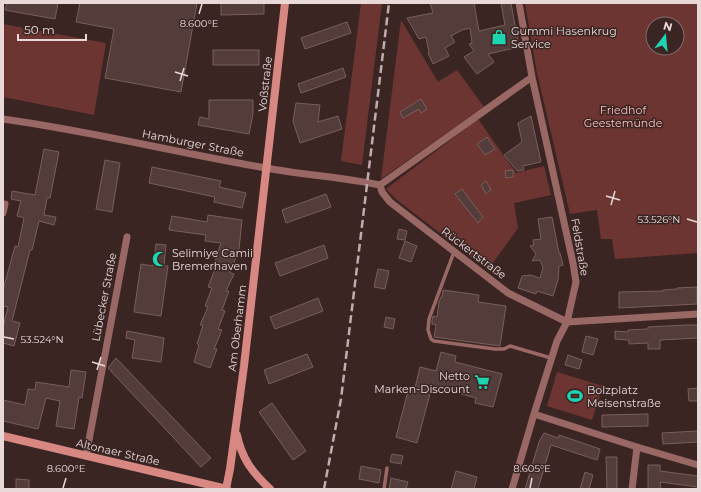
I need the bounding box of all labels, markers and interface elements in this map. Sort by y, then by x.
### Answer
scale bar [18,16,86,42]
north arrow [645,16,685,56]
text: 8.600°E [180,17,219,30]
text: N [662,18,674,34]
text: 50 m [24,22,55,37]
place label: Gummi Hasenkrug Service [511,24,617,51]
shop icon: Gummi Hasenkrug Service [490,28,508,46]
street label: Voßstraße [255,55,275,112]
park label: Friedhof Geestemünde [584,103,663,130]
street label: Hamburger Straße [141,126,245,160]
text: 53.526°N [638,213,680,226]
street label: Feldstraße [568,217,592,277]
street label: Rückertstraße [439,224,510,282]
place label: Selimiye Camii Bremerhaven [172,246,253,273]
mosque icon: Selimiye Camii Bremerhaven [151,250,169,268]
street label: Lübecker Straße [89,251,120,342]
street label: Am Oberhamm [225,284,249,372]
text: 53.524°N [20,333,64,346]
place label: Netto Marken-Discount [374,369,471,396]
supermarket icon: Netto Marken-Discount [473,373,491,391]
place label: Bolzplatz Meisenstraße [587,383,661,410]
sports icon: Bolzplatz Meisenstraße [566,387,584,405]
street label: Altonaer Straße [75,436,162,469]
text: 8.600°E [47,462,86,475]
text: 8.605°E [513,462,551,475]

